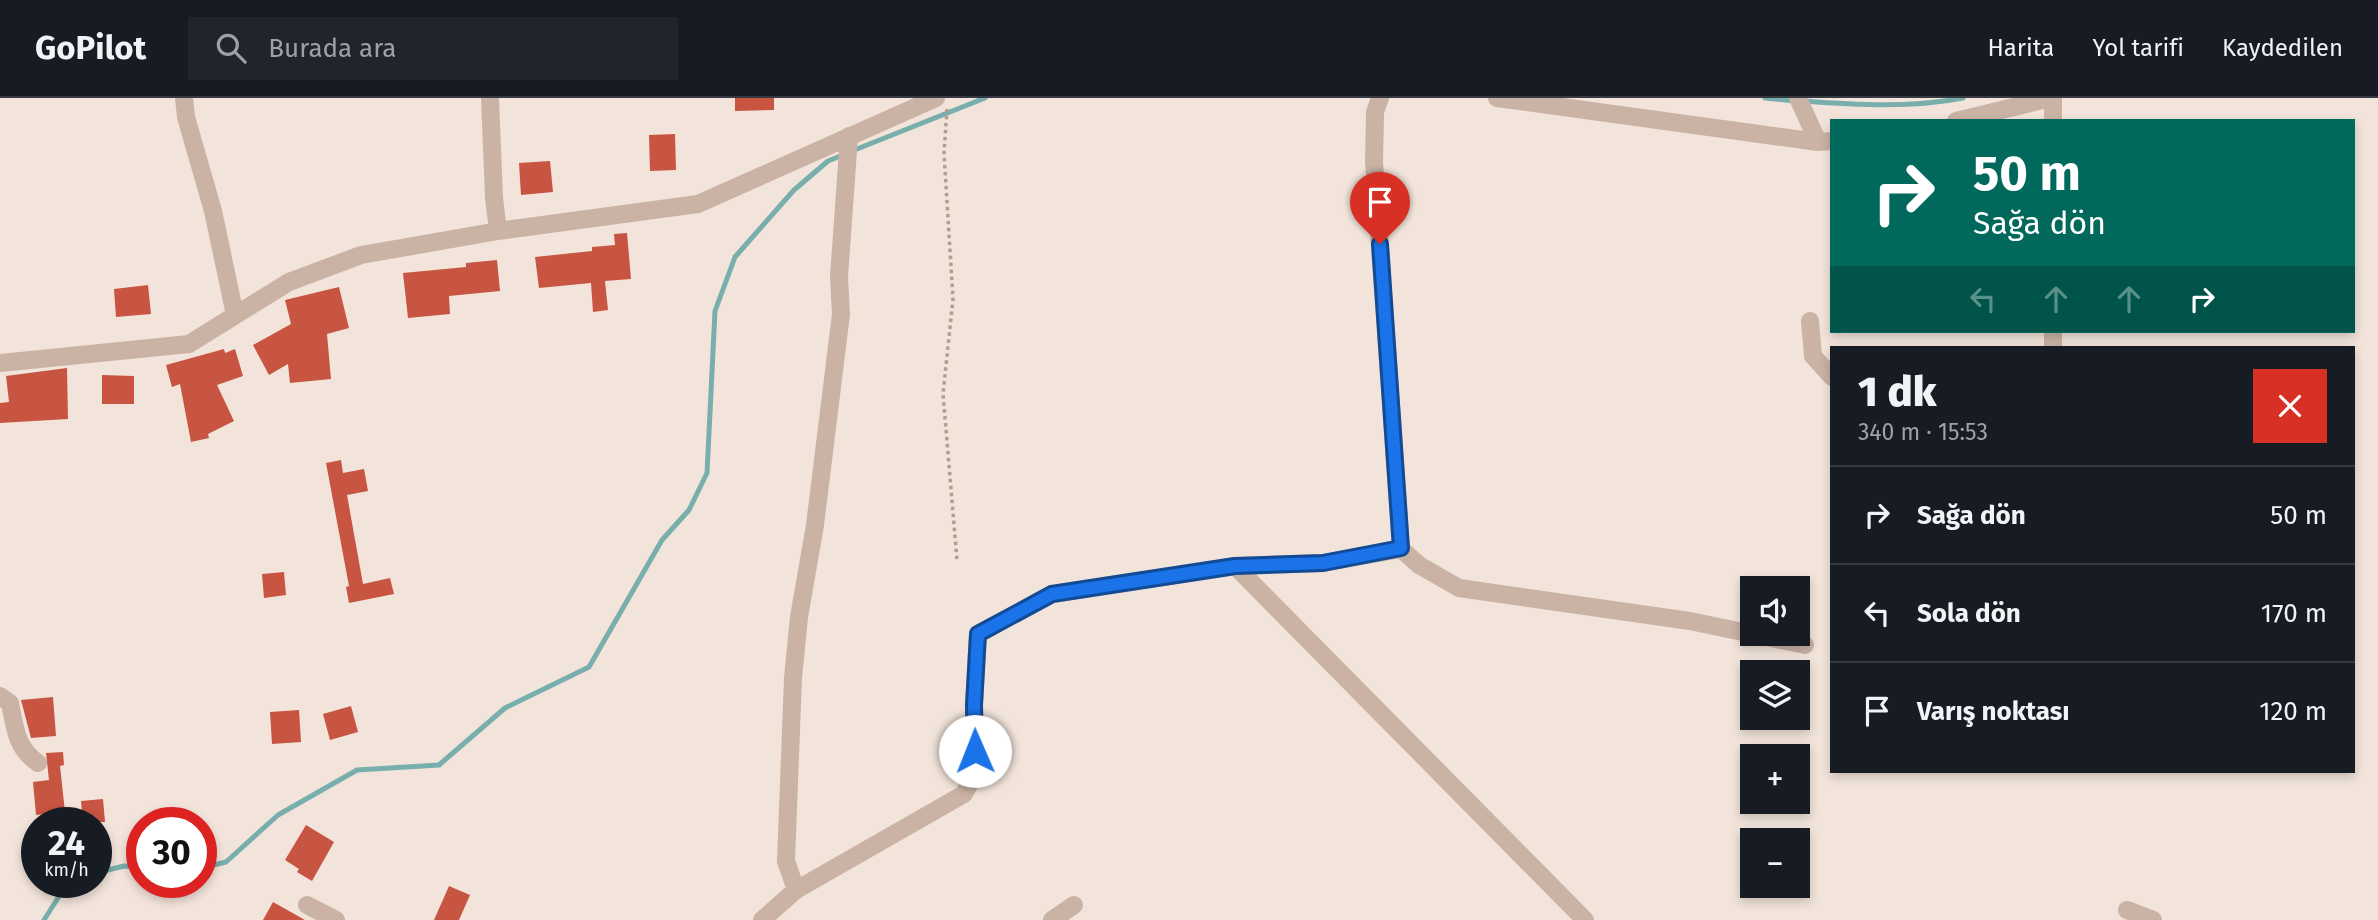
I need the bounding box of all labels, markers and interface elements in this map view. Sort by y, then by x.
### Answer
search box [188,17,678,80]
text: GoPilot [35,28,146,68]
icon: search [212,29,250,67]
text: Burada ara [268,33,397,64]
text: Harita [1987,34,2054,62]
text: Yol tarifi [2092,34,2184,62]
text: Kaydedilen [2222,34,2343,62]
text: 50 m [1973,144,2081,203]
icon: right [1858,147,1949,238]
pin [1350,172,1410,244]
icon: arrive [1361,183,1399,221]
text: Sağa dön [1973,204,2106,242]
icon: left [1964,280,2002,318]
icon: ahead [2037,280,2075,318]
icon: ahead [2110,280,2148,318]
icon: right [2183,280,2221,318]
text: 1 dk [1858,367,1936,417]
button: close [2253,369,2327,443]
text: 340 m · 15:53 [1858,418,1988,446]
icon: right [1858,496,1896,534]
text: Sağa dön [1917,500,2026,531]
text: 50 m [2270,500,2327,531]
map controls [1740,576,1810,898]
button: sound [1740,576,1810,646]
icon: left [1858,594,1896,632]
text: Sola dön [1917,598,2021,629]
text: 170 m [2261,598,2327,629]
button: layers [1740,660,1810,730]
icon: arrive [1858,692,1896,730]
text: Varış noktası [1917,696,2070,727]
text: 120 m [2259,696,2327,727]
position arrow [938,714,1012,788]
button: + [1740,744,1810,814]
speed limit sign: 30 [126,807,217,898]
text: 24 [48,822,85,864]
button: − [1740,828,1810,898]
text: km/h [44,859,89,881]

